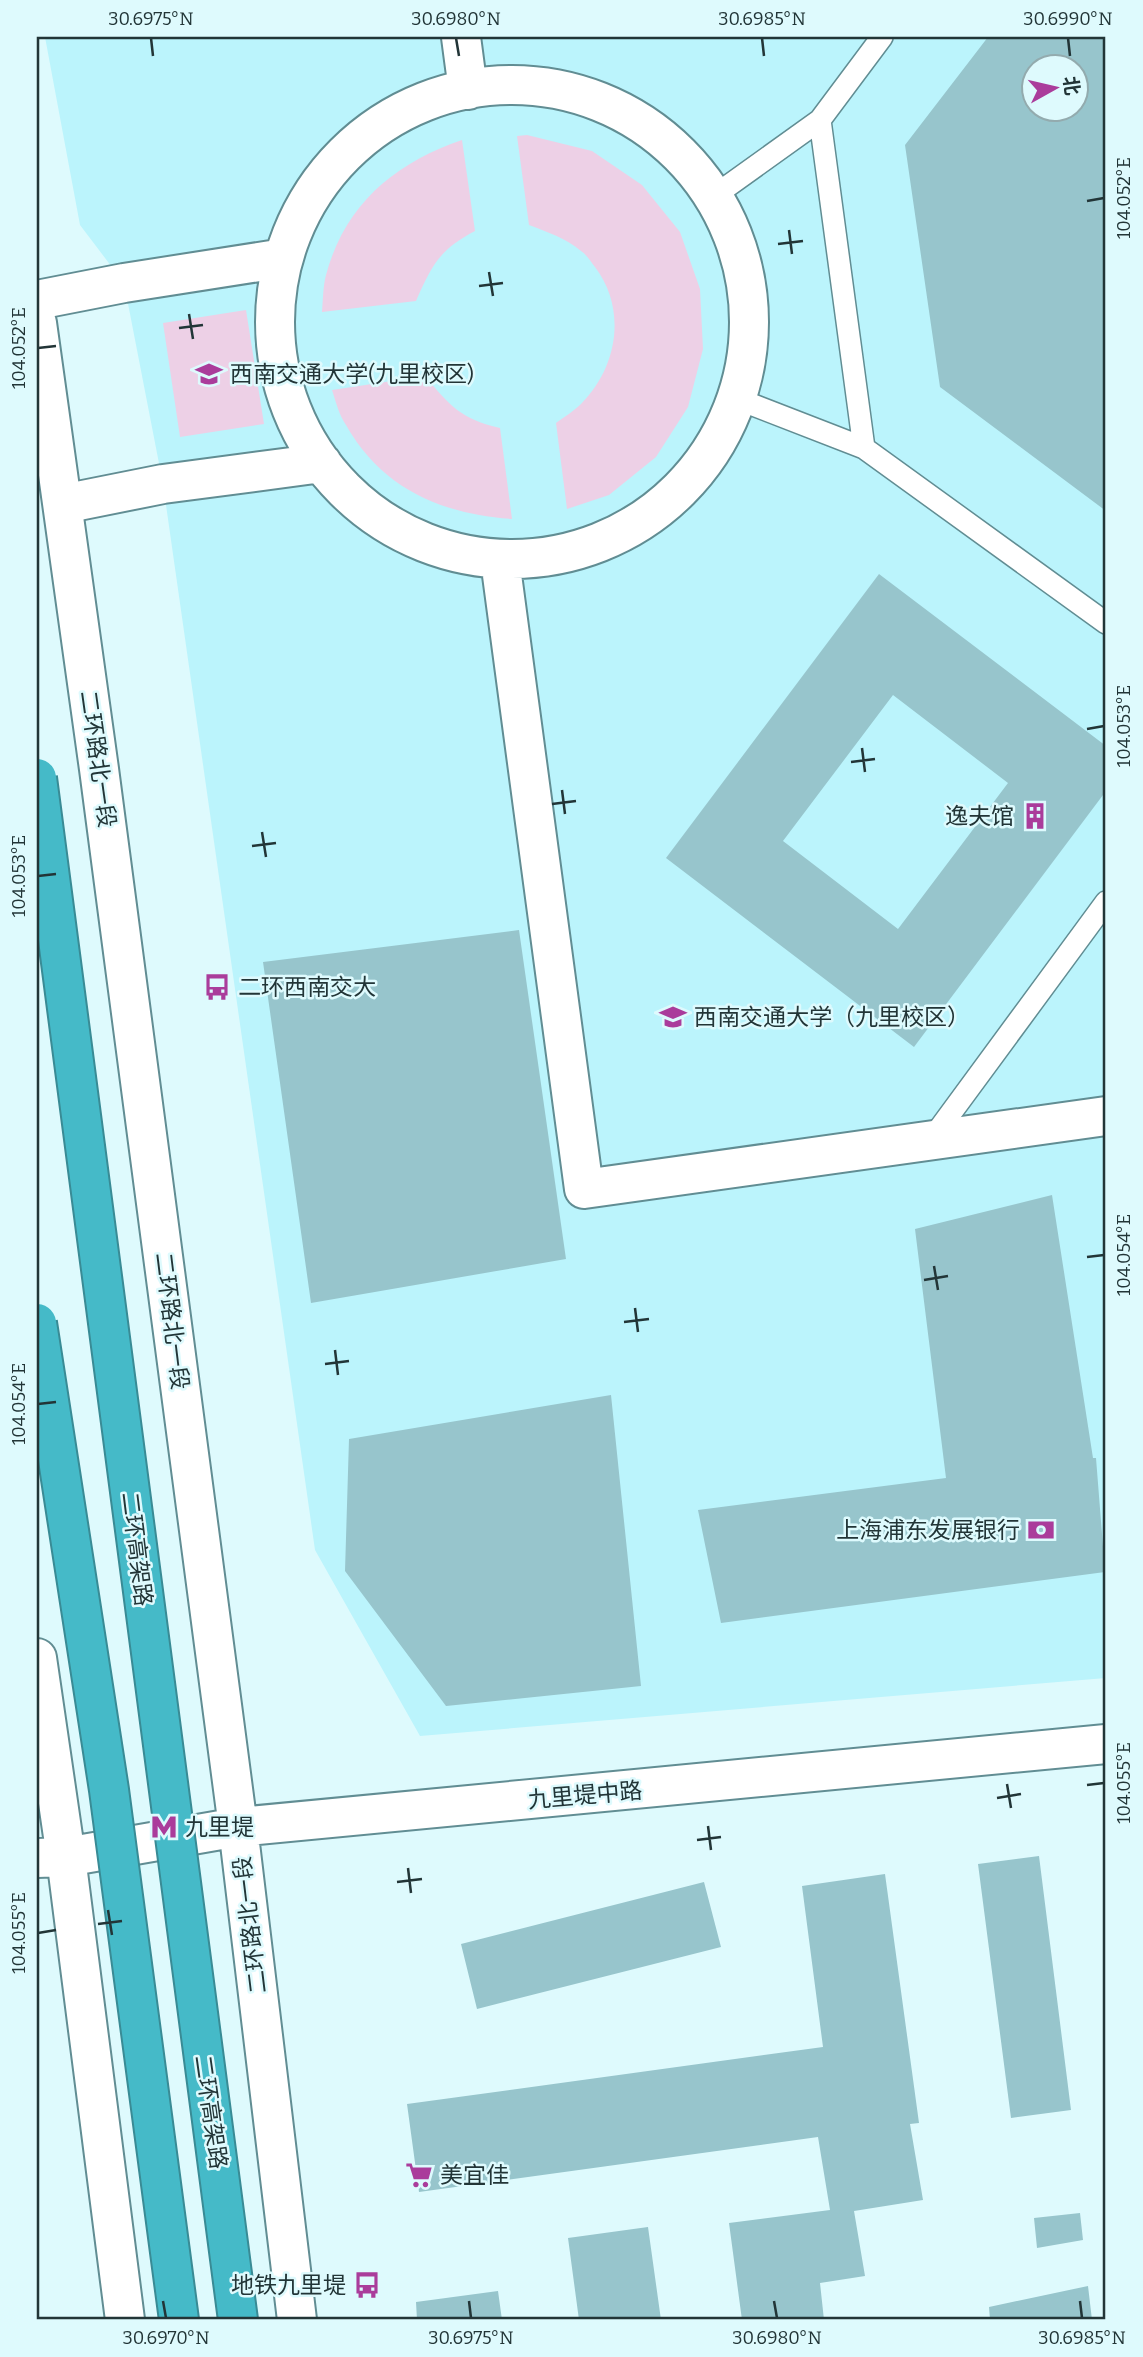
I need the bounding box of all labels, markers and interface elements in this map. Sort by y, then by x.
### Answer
text: 30.6975°N [108,8,194,30]
text: 30.6980°N [411,8,501,30]
text: 30.6985°N [718,8,806,30]
text: 30.6990°N [1023,8,1113,30]
north arrow [1020,52,1090,122]
text: 北 [1059,75,1084,97]
text: 104.052°E [1113,157,1135,239]
text: 104.052°E [8,307,30,389]
school or university icon: 西南交通大学(九里校区) [194,359,224,389]
place label: 西南交通大学(九里校区) [230,360,474,388]
text: 104.053°E [1113,685,1135,767]
street label: 二环路北一段 [75,689,121,829]
building icon: 逸夫馆 [1020,801,1050,831]
place label: 逸夫馆 [945,802,1014,830]
text: 104.053°E [8,835,30,917]
bus stop icon: 二环西南交大 [202,972,232,1002]
place label: 二环西南交大 [238,973,376,1001]
school or university icon: 西南交通大学（九里校区） [658,1002,688,1032]
place label: 西南交通大学（九里校区） [694,1003,970,1031]
text: 104.054°E [1113,1214,1135,1296]
street label: 二环路北一段 [150,1251,194,1391]
text: 104.054°E [8,1363,30,1445]
street label: 二环高架路 [116,1490,158,1608]
bank icon: 上海浦东发展银行 [1026,1515,1056,1545]
place label: 上海浦东发展银行 [836,1516,1020,1544]
text: 104.055°E [1113,1742,1135,1824]
street label: 九里堤中路 [526,1776,644,1814]
metro station icon: 九里堤 [149,1812,179,1842]
place label: 九里堤 [185,1813,254,1841]
street label: 二环路北一段 [228,1855,272,1995]
text: 104.055°E [8,1892,30,1974]
street label: 二环高架路 [189,2053,233,2171]
supermarket icon: 美宜佳 [404,2160,434,2190]
place label: 美宜佳 [440,2161,509,2189]
bus stop icon: 地铁九里堤 [352,2270,382,2300]
place label: 地铁九里堤 [231,2271,346,2299]
text: 30.6970°N [122,2327,210,2349]
text: 30.6975°N [428,2327,514,2349]
text: 30.6980°N [732,2327,822,2349]
text: 30.6985°N [1038,2327,1126,2349]

